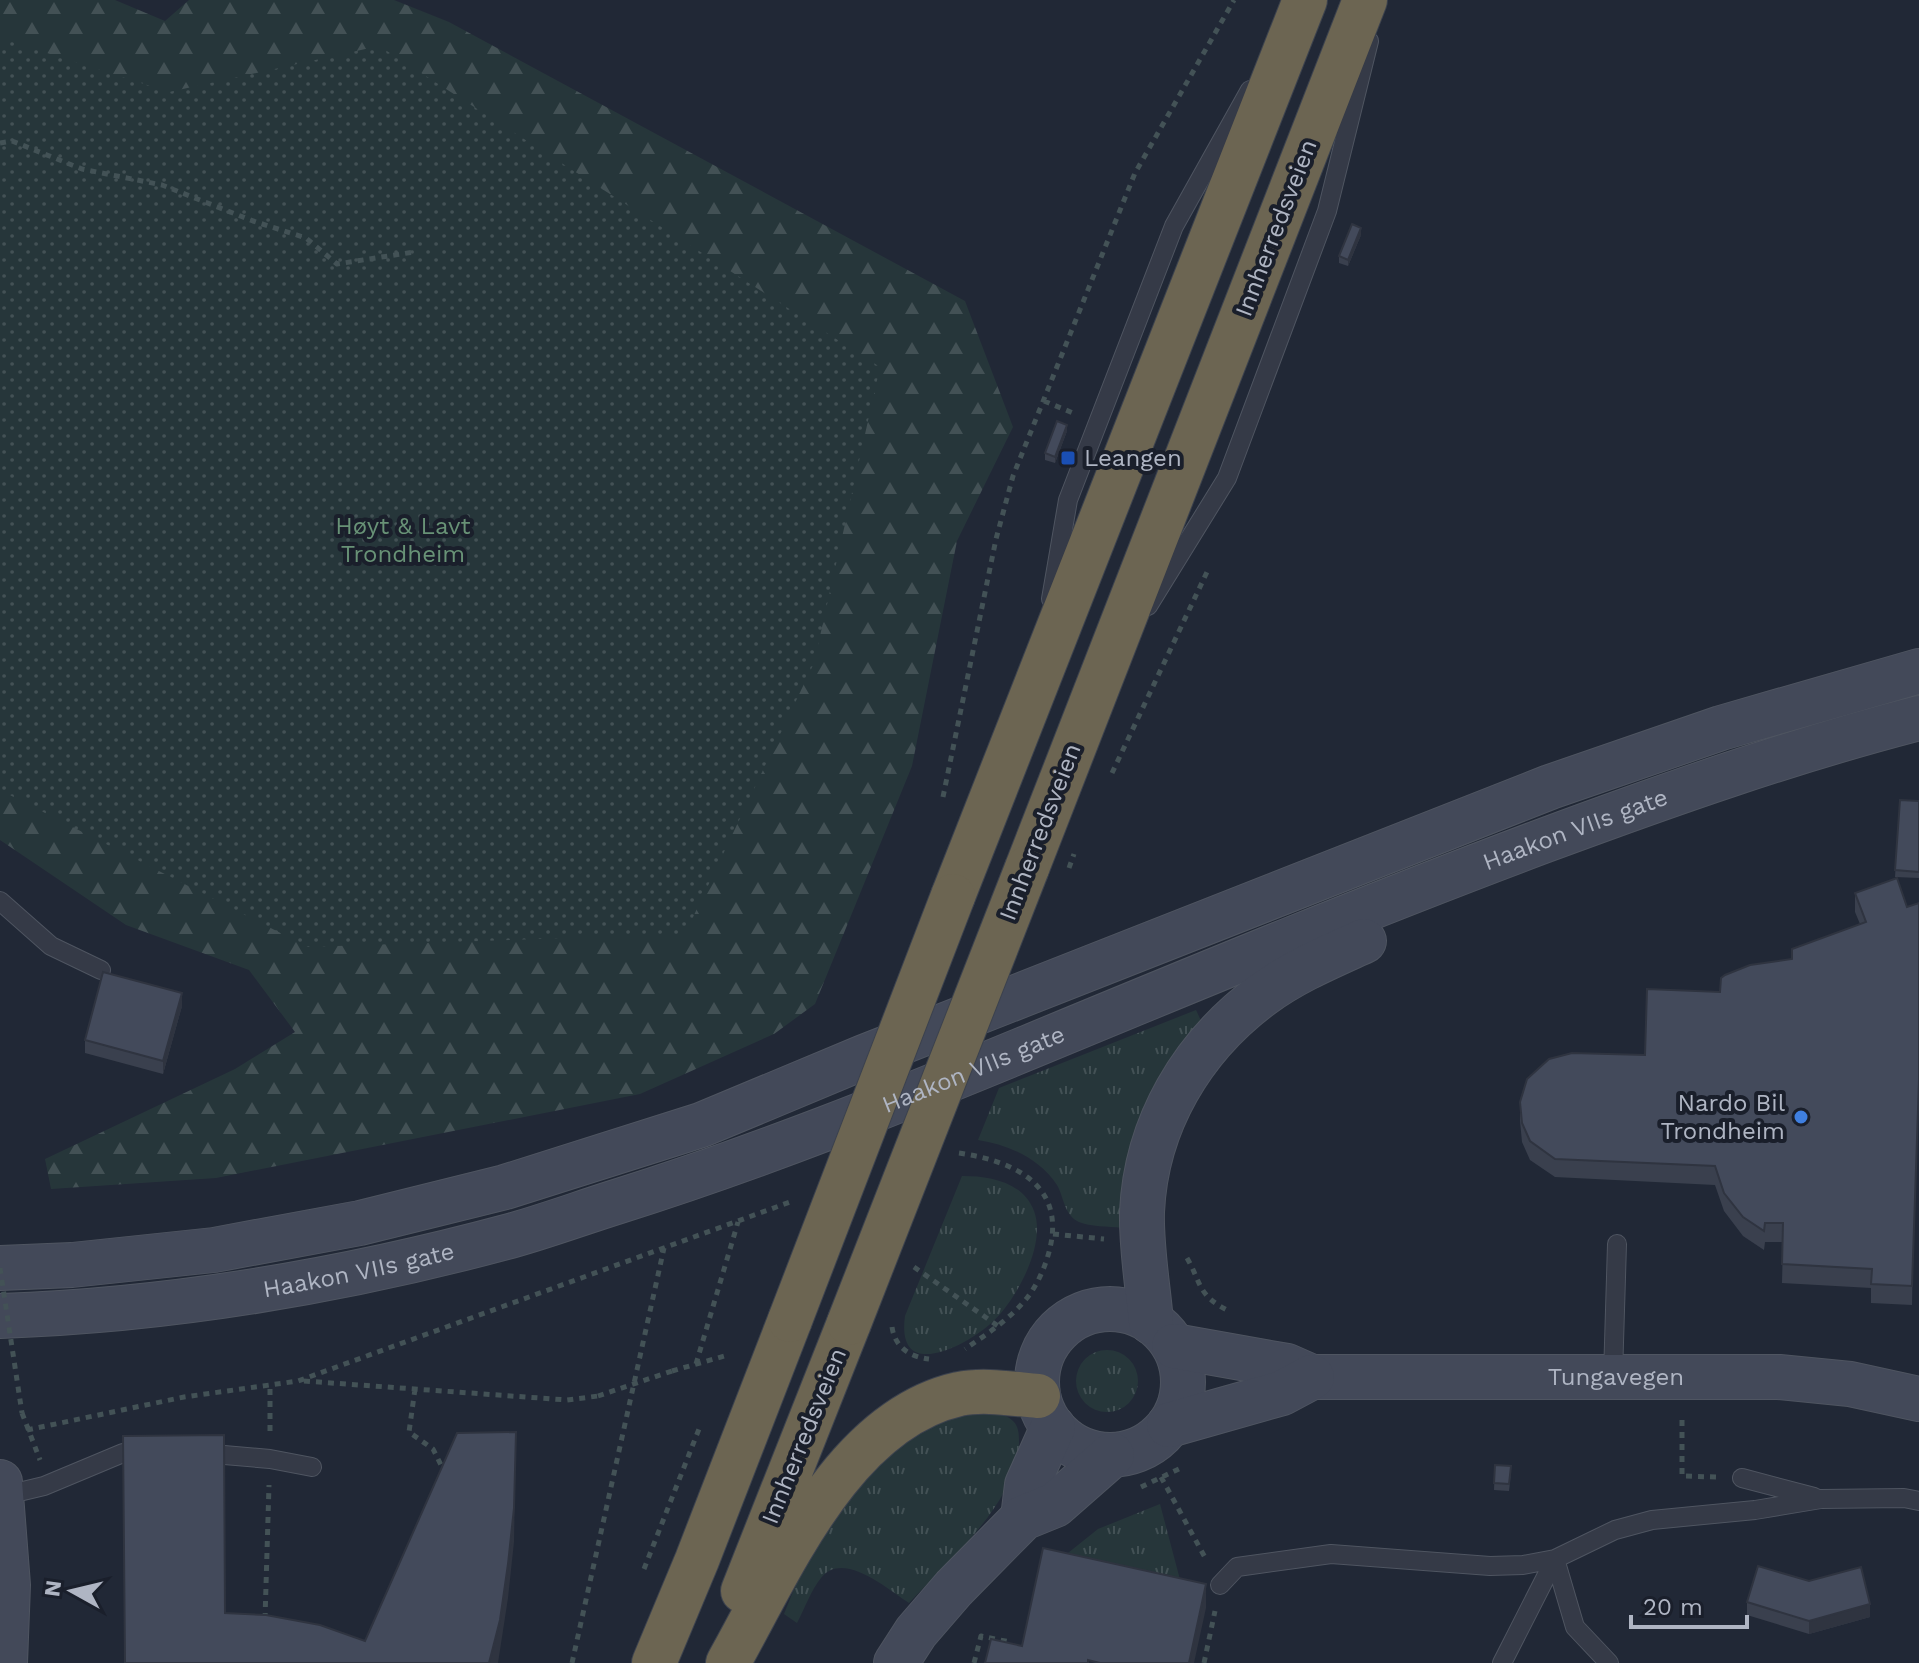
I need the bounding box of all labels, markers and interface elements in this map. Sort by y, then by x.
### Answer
street label: Innherredsveien [1229,136,1323,320]
place label: Leangen [1084,444,1182,472]
marker: Leangen [1059,449,1077,467]
park label: Høyt & Lavt Trondheim [335,512,471,568]
street label: Innherredsveien [993,740,1087,924]
street label: Haakon VIIs gate [1479,783,1671,876]
street label: Haakon VIIs gate [878,1020,1069,1119]
place label: Nardo Bil Trondheim [1660,1089,1786,1145]
marker: Nardo Bil Trondheim [1792,1108,1810,1126]
street label: Haakon VIIs gate [261,1237,457,1303]
street label: Innherredsveien [756,1344,852,1528]
street label: Tungavegen [1548,1363,1684,1391]
north arrow [32,1551,112,1631]
text: N [39,1578,66,1598]
scale bar [1631,1579,1747,1629]
text: 20 m [1643,1593,1703,1621]

